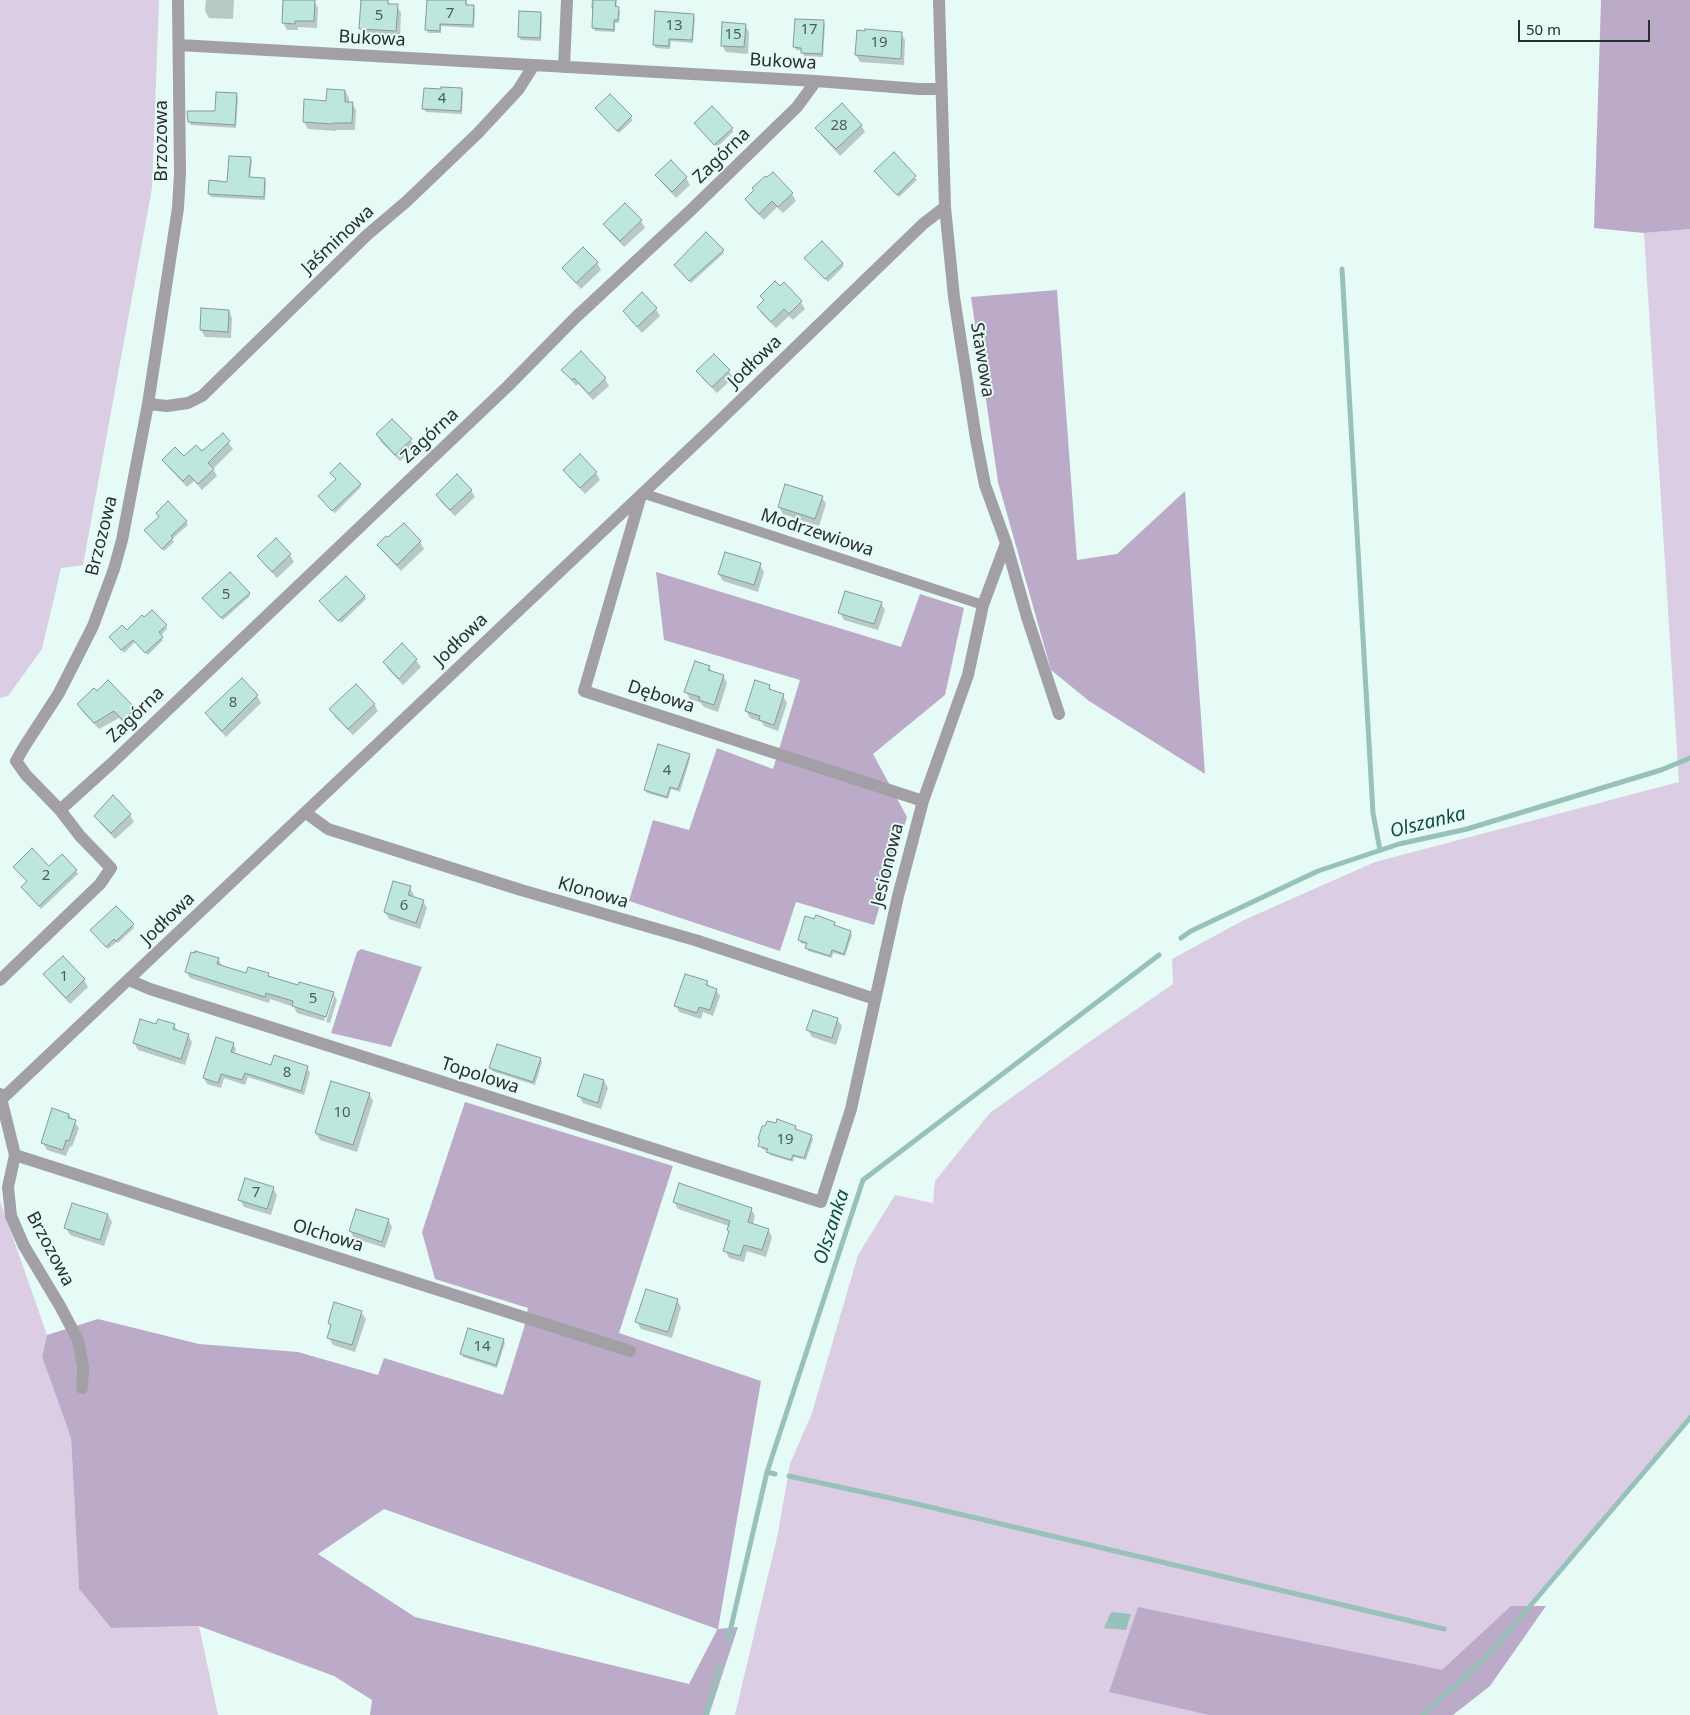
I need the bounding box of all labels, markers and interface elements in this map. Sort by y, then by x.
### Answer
house number: 7 [446,5,454,23]
house number: 5 [375,7,383,25]
scale bar [1520,10,1652,42]
house number: 13 [665,17,683,35]
text: 50 m [1526,19,1561,39]
house number: 17 [800,21,818,39]
street label: Bukowa [338,26,406,52]
house number: 15 [724,26,742,44]
house number: 19 [870,34,888,52]
street label: Bukowa [749,49,817,75]
house number: 4 [438,90,446,108]
street label: Brzozowa [151,100,173,182]
house number: 28 [830,117,848,135]
street label: Zagórna [689,124,755,188]
street label: Jaśminowa [297,201,379,279]
street label: Stawowa [965,321,999,399]
street label: Jodłowa [724,331,786,393]
street label: Zagórna [397,404,463,468]
street label: Brzozowa [82,494,122,578]
street label: Modrzewiowa [758,505,876,561]
house number: 5 [222,586,230,604]
street label: Jodłowa [430,609,492,671]
street label: Dębowa [625,676,697,718]
street label: Zagórna [103,683,169,747]
house number: 8 [229,694,237,712]
house number: 4 [663,762,671,780]
water label: Olszanka [1388,803,1468,843]
street label: Jesionowa [867,821,909,909]
house number: 2 [42,867,50,885]
street label: Klonowa [555,873,631,913]
street label: Jodłowa [137,888,199,950]
house number: 6 [400,897,408,915]
house number: 1 [60,968,68,986]
house number: 5 [309,990,317,1008]
street label: Topolowa [438,1053,522,1099]
house number: 8 [283,1064,291,1082]
house number: 10 [333,1104,351,1122]
house number: 19 [776,1131,794,1149]
house number: 7 [252,1184,260,1202]
water label: Olszanka [809,1187,855,1267]
street label: Brzozowa [21,1208,79,1290]
street label: Olchowa [290,1215,366,1257]
house number: 14 [473,1338,491,1356]

